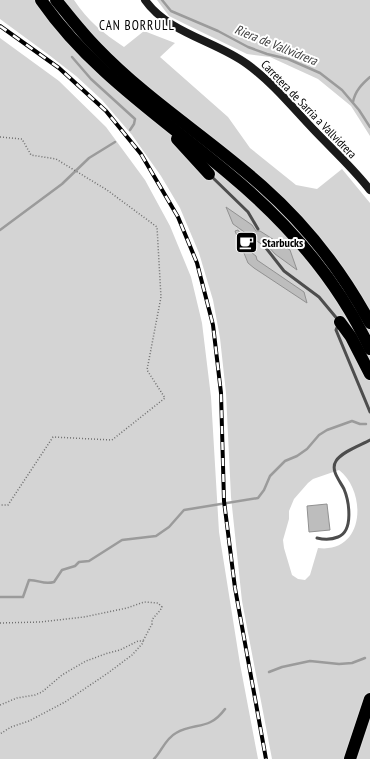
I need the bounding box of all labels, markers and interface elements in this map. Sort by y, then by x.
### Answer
district label: CAN BORRULL [99,17,175,34]
water label: Riera de Vallvidrera [232,21,320,70]
street label: Carretera de Sarria a Vallvidrera [258,57,360,161]
cafe icon: Starbucks [233,229,259,255]
place label: Starbucks [262,235,303,250]

